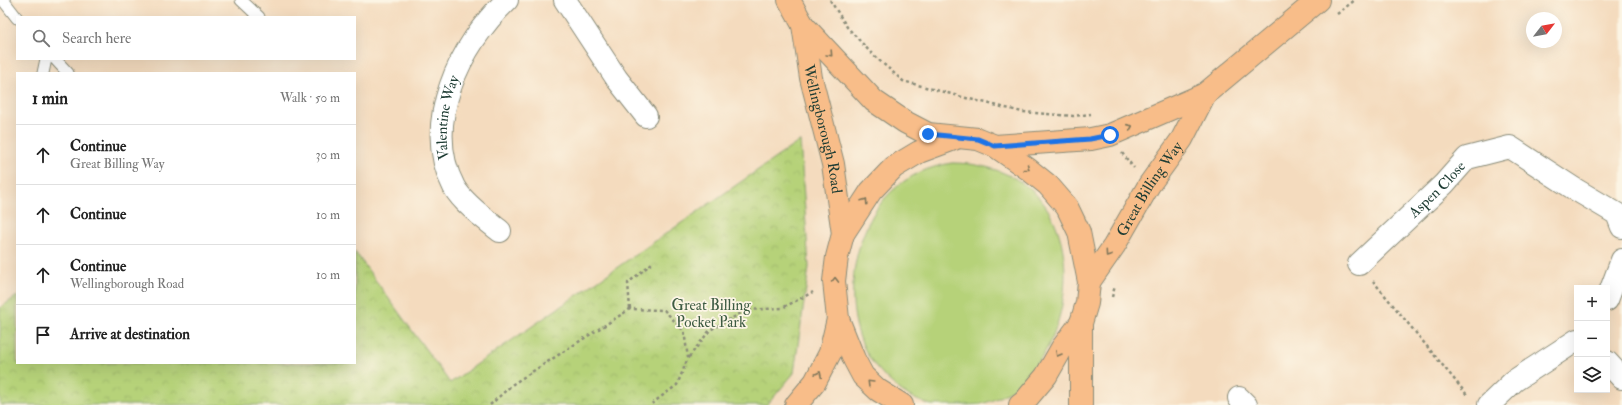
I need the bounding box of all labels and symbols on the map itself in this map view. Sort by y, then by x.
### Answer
north arrow [1526,12,1562,48]
one-way arrow [825,49,832,56]
street label: Wellingborough Road [799,62,846,195]
street label: Valentine Way [433,72,464,161]
one-way arrow [1126,123,1133,131]
route end [919,125,937,143]
route start [1101,126,1119,144]
street label: Great Billing Way [1112,138,1187,240]
street label: Aspen Close [1404,157,1470,223]
one-way arrow [1023,163,1030,170]
one-way arrow [860,198,867,205]
one-way arrow [1106,250,1113,257]
one-way arrow [831,277,839,283]
park label: Great Billing Pocket Park [671,296,751,332]
one-way arrow [1056,350,1063,357]
one-way arrow [814,370,822,378]
one-way arrow [868,380,875,387]

